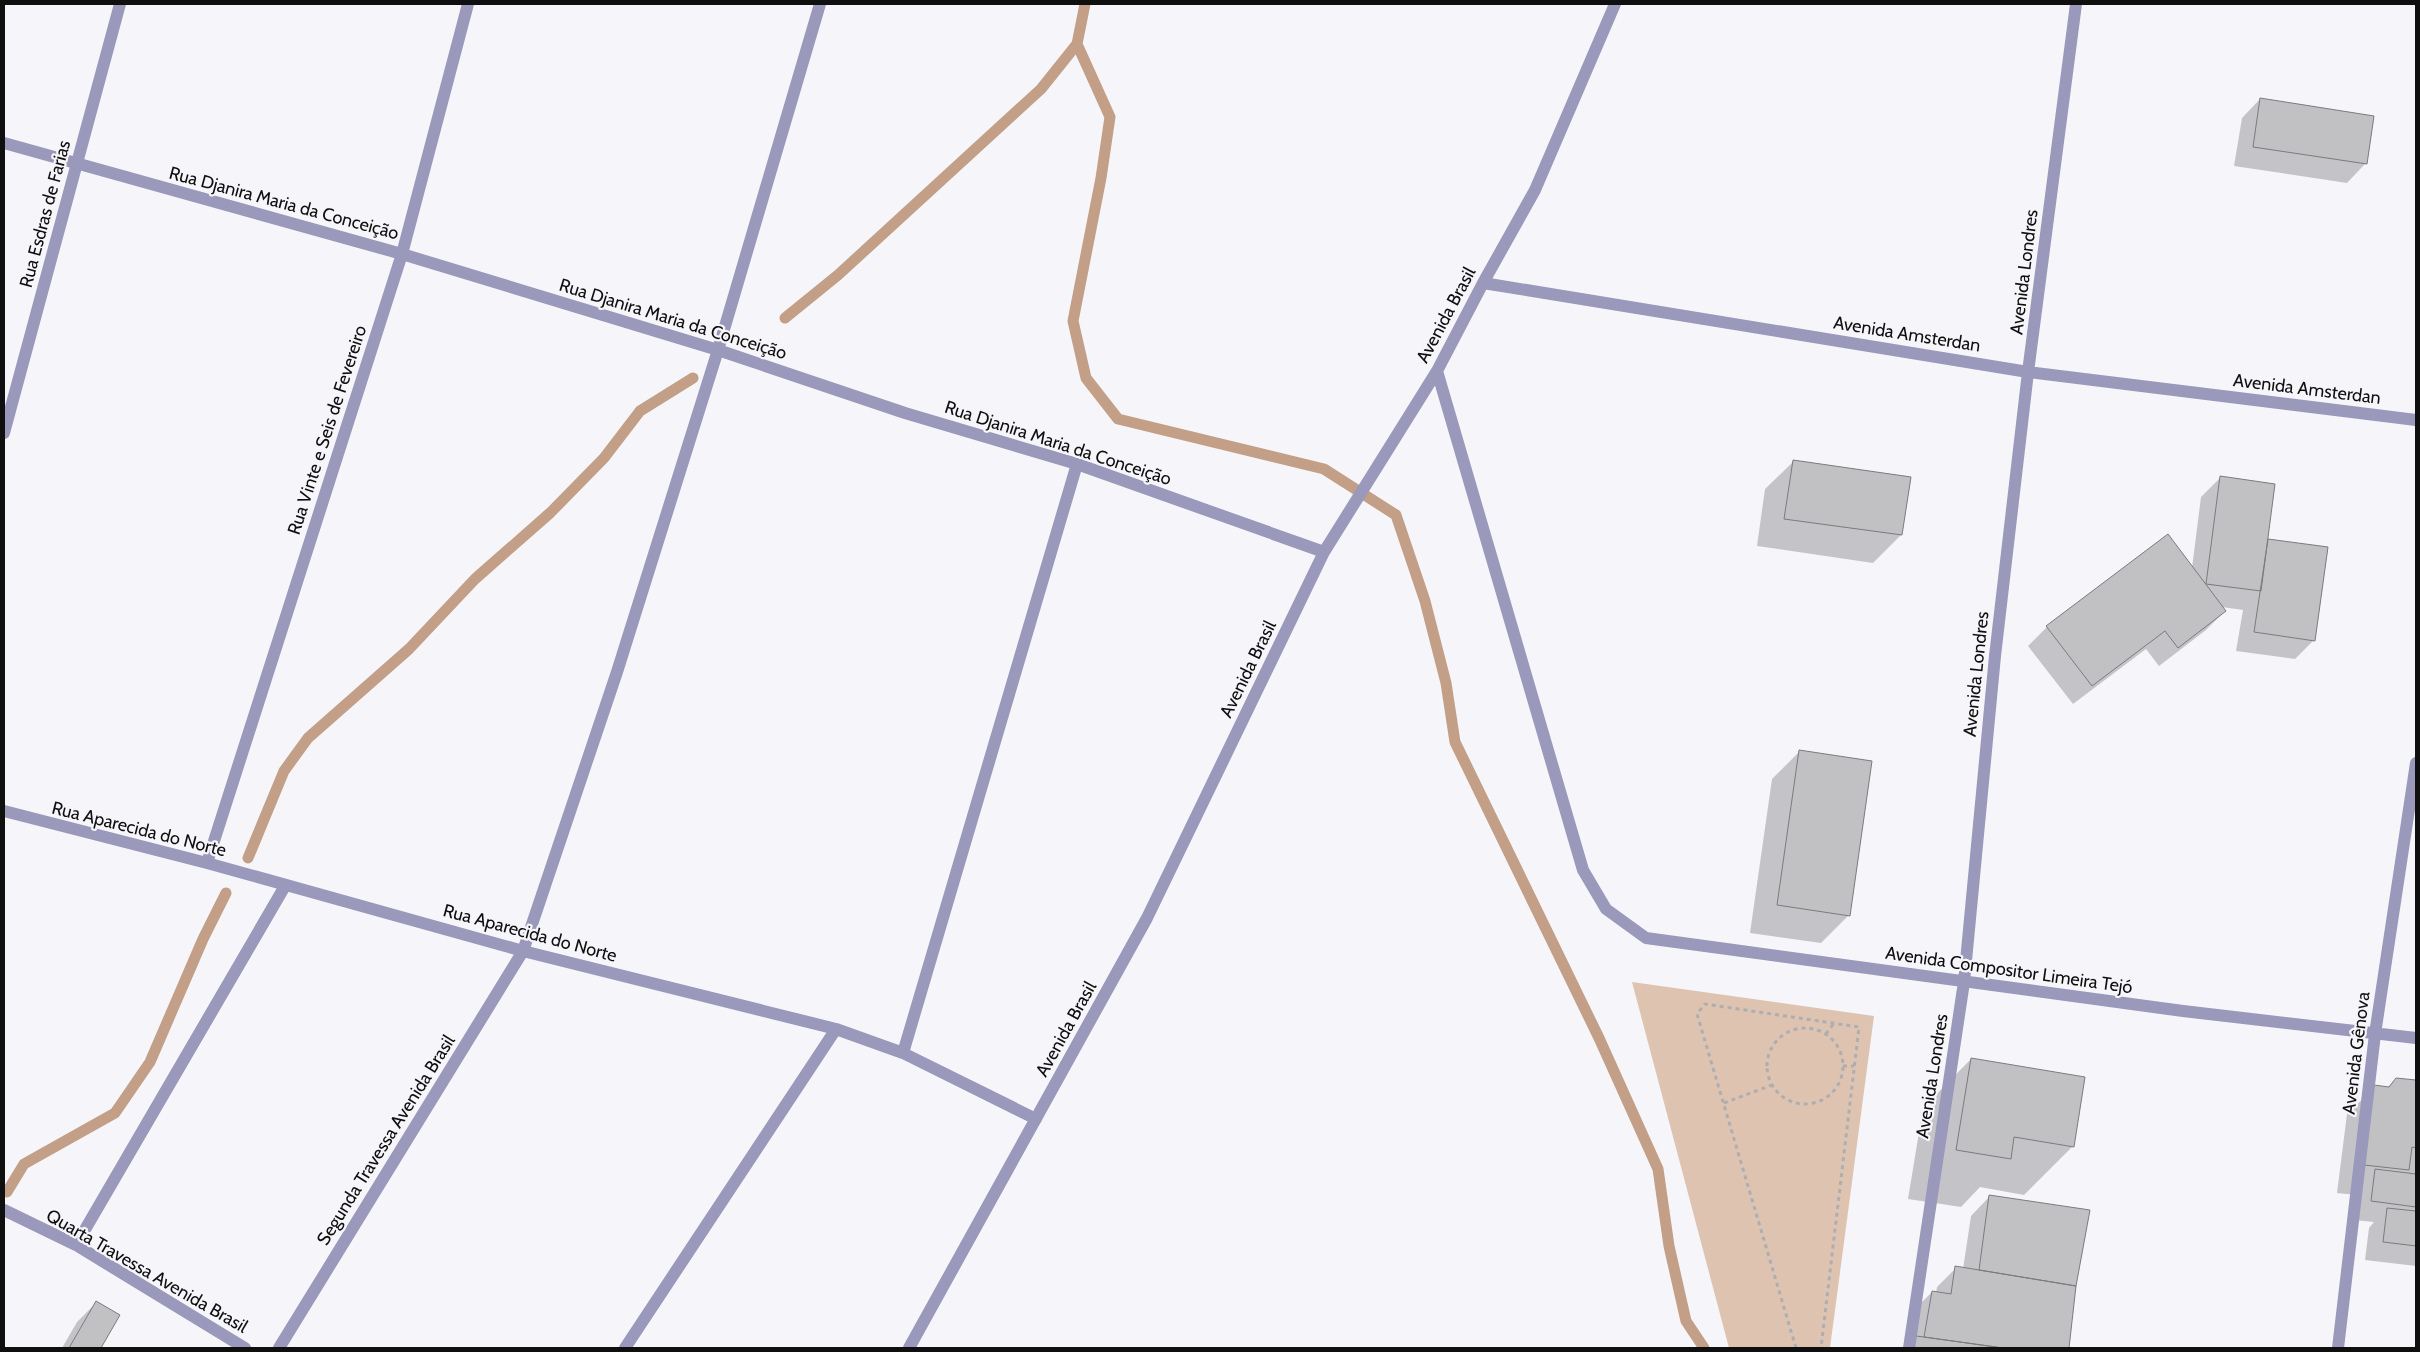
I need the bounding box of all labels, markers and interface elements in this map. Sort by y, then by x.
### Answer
street label: Rua Esdras de Farias [15,138,75,290]
street label: Rua Djanira Maria da Conceição [167,162,401,244]
street label: Avenida Londres [2005,208,2043,336]
street label: Avenida Brasil [1412,263,1481,367]
street label: Rua Djanira Maria da Conceição [556,274,790,364]
street label: Avenida Amsterdan [1832,312,1982,356]
street label: Rua Vinte e Seis de Fevereiro [283,323,371,537]
street label: Avenida Amsterdan [2232,369,2382,409]
street label: Rua Djanira Maria da Conceição [942,396,1174,490]
street label: Avenida Londres [1958,610,1994,738]
street label: Avenida Brasil [1215,616,1281,721]
street label: Rua Aparecida do Norte [49,797,229,861]
street label: Rua Aparecida do Norte [441,899,619,967]
street label: Avenida Compositor Limeira Tejó [1884,942,2134,998]
street label: Avenida Brasil [1031,977,1102,1080]
street label: Avenida Gênova [2338,990,2374,1116]
street label: Avenida Londres [1911,1012,1953,1140]
street label: Segunda Travessa Avenida Brasil [312,1030,460,1249]
street label: Quarta Travessa Avenida Brasil [42,1204,252,1338]

